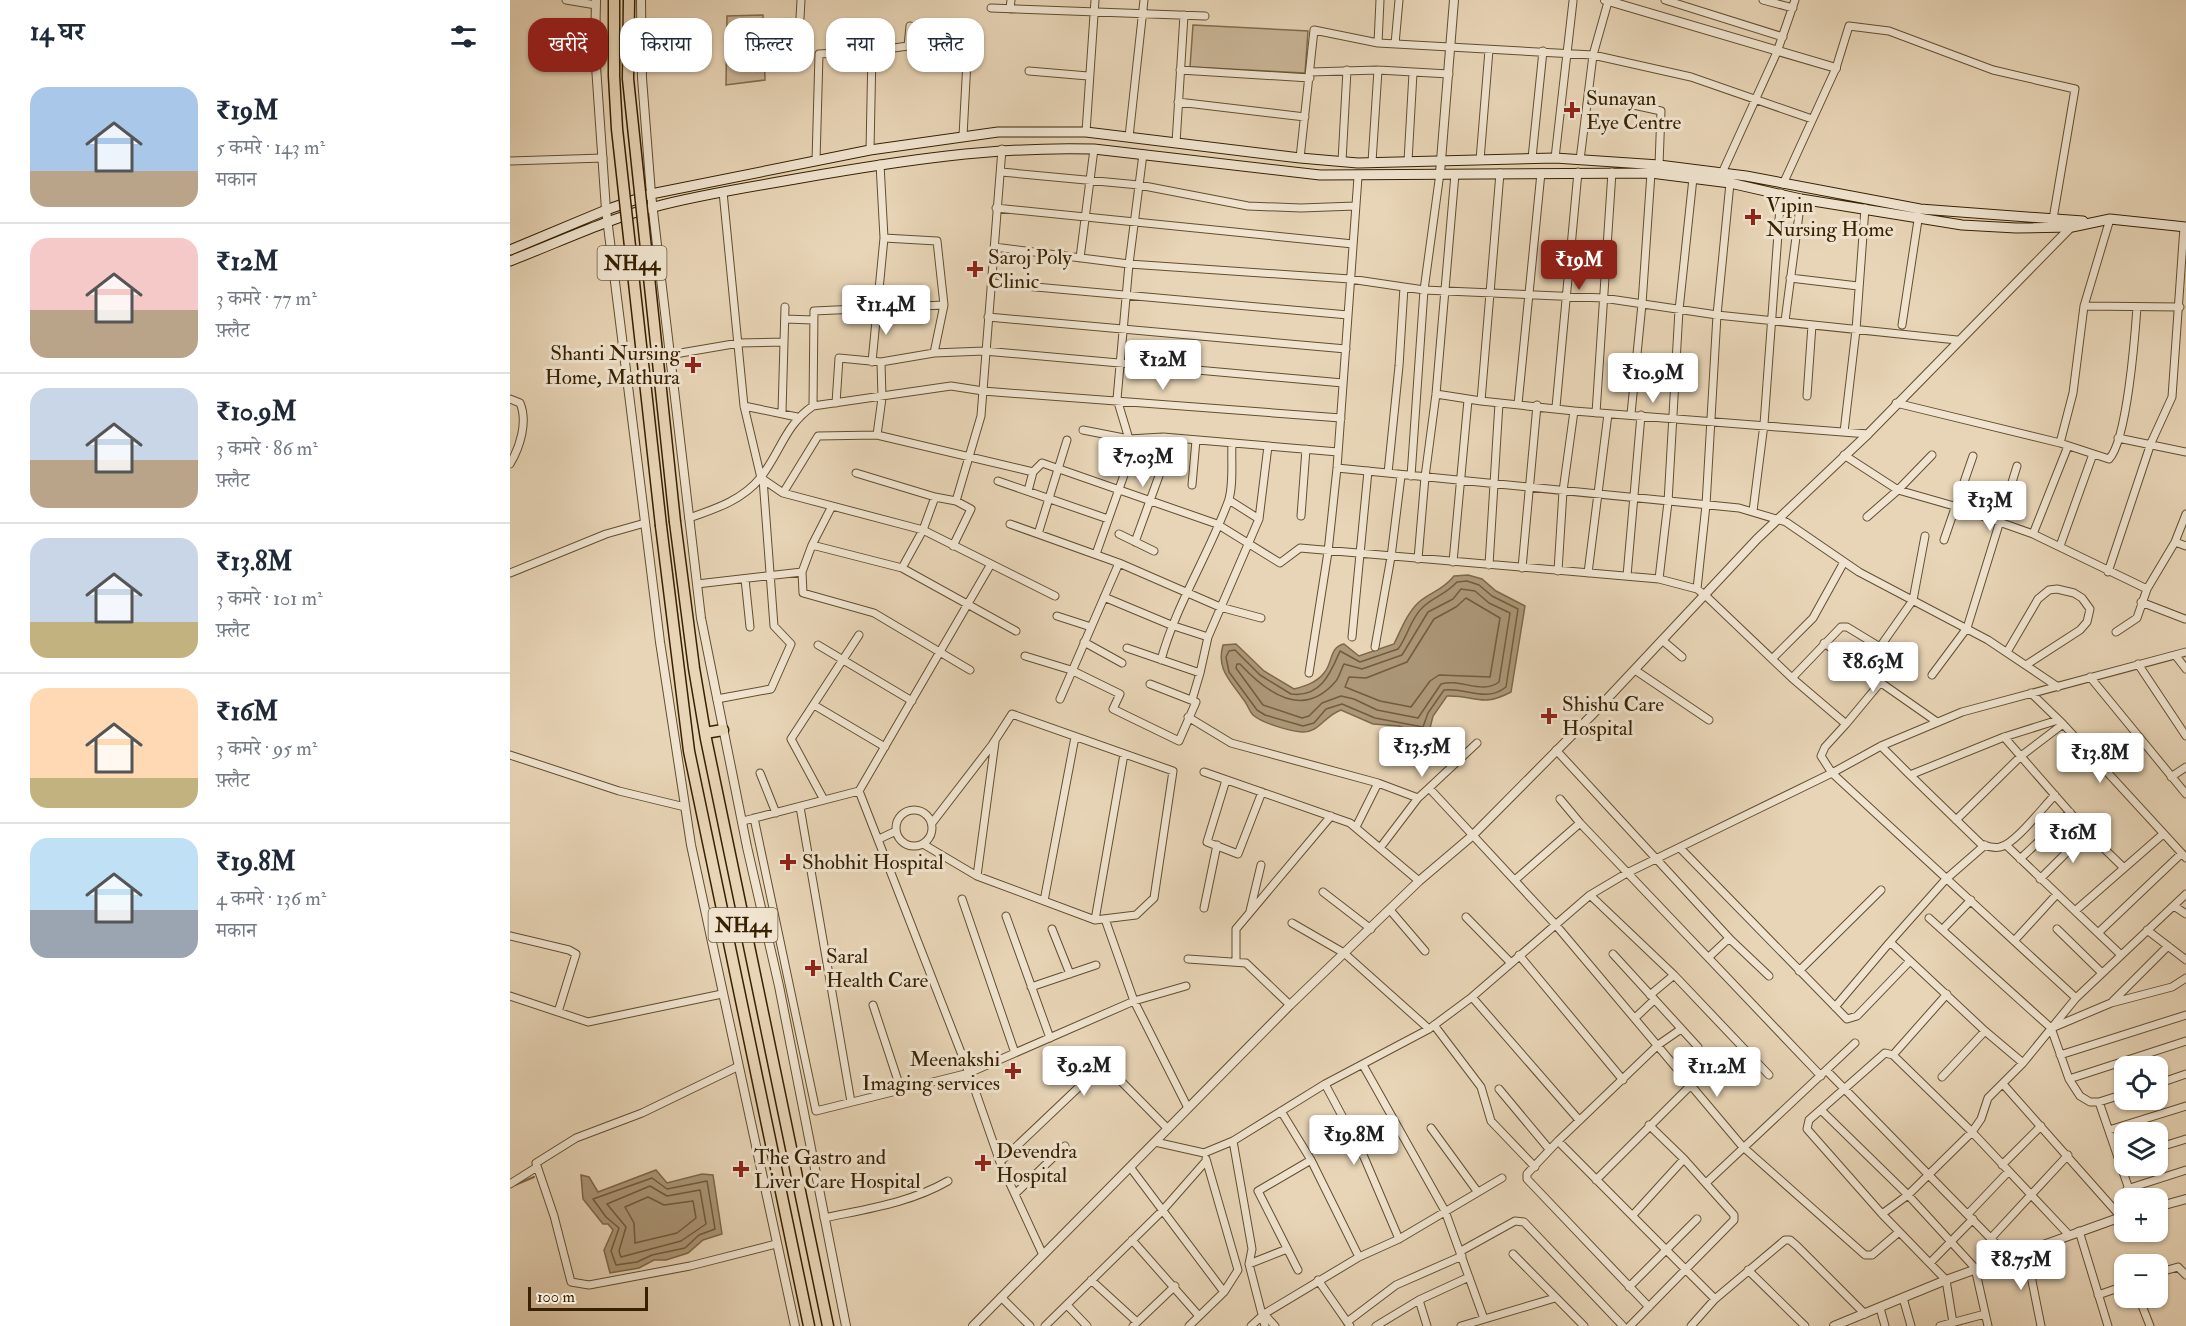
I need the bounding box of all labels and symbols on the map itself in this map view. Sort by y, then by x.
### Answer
place label: Sunayan Eye Centre [1586,85,1682,136]
marker: Sunayan Eye Centre [1563,101,1581,119]
place label: Vipin Nursing Home [1766,192,1894,243]
marker: Vipin Nursing Home [1744,208,1762,226]
pin: ₹19M [1543,240,1615,291]
place label: Saroj Poly Clinic [988,244,1072,295]
road number: NH44 [598,246,666,280]
marker: Saroj Poly Clinic [966,260,984,278]
pin: ₹11.4M [837,285,935,336]
place label: Shanti Nursing Home, Mathura [545,340,681,391]
pin: ₹12M [1127,340,1199,391]
pin: ₹10.9M [1604,353,1702,404]
marker: Shanti Nursing Home, Mathura [684,356,702,374]
pin: ₹7.03M [1094,437,1192,488]
pin: ₹13M [1954,481,2026,532]
pin: ₹8.63M [1824,642,1922,693]
place label: Shishu Care Hospital [1562,691,1664,742]
marker: Shishu Care Hospital [1540,707,1558,725]
pin: ₹13.5M [1373,727,1471,778]
pin: ₹13.8M [2051,733,2149,784]
pin: ₹16M [2037,813,2109,864]
place label: Shobhit Hospital [802,849,944,876]
marker: Shobhit Hospital [779,853,797,871]
road number: NH44 [708,908,778,942]
place label: Saral Health Care [826,943,929,994]
marker: Saral Health Care [804,959,822,977]
place label: Meenakshi Imaging services [862,1046,1000,1097]
pin: ₹9.2M [1042,1046,1126,1097]
pin: ₹11.2M [1668,1047,1766,1098]
marker: Meenakshi Imaging services [1004,1062,1022,1080]
pin: ₹19.8M [1305,1115,1403,1166]
place label: Devendra Hospital [996,1138,1077,1189]
place label: The Gastro and Liver Care Hospital [754,1144,921,1195]
marker: Devendra Hospital [974,1154,992,1172]
marker: The Gastro and Liver Care Hospital [732,1160,750,1178]
pin: ₹8.75M [1972,1240,2070,1291]
scale bar [528,1284,648,1312]

